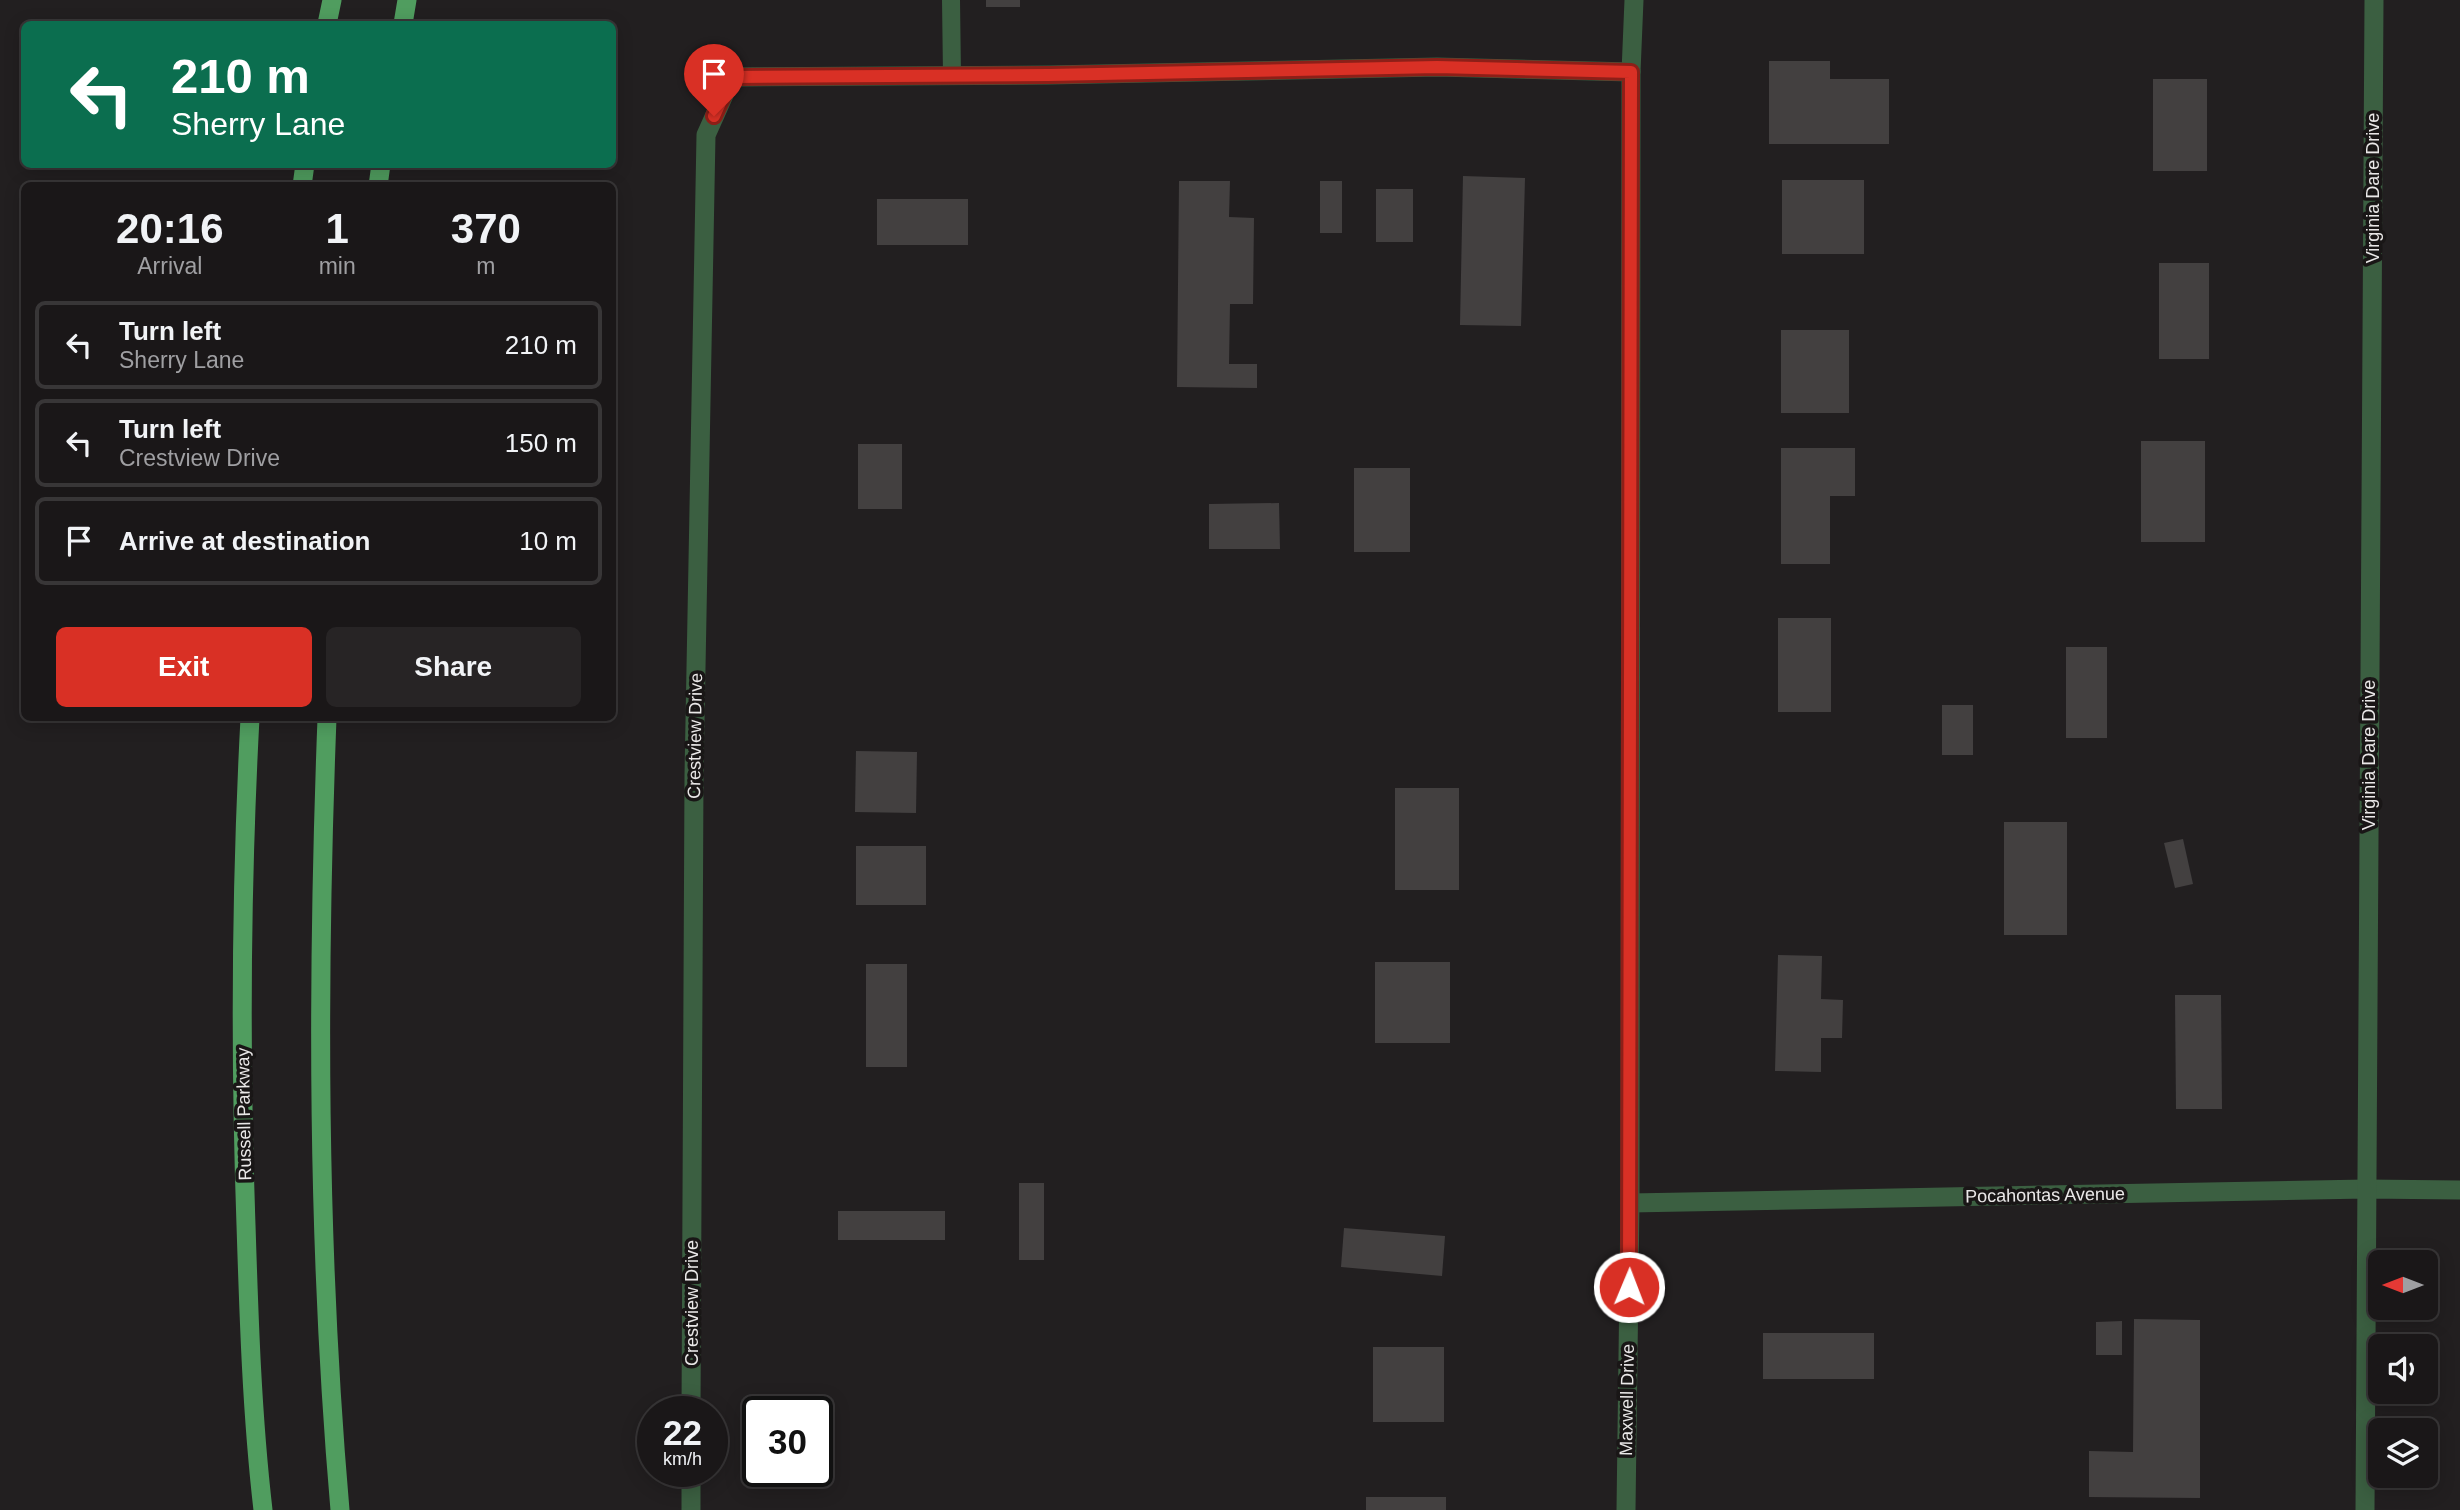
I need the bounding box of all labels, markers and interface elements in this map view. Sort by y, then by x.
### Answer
pin [684,44,744,116]
icon: left [56,49,147,140]
text: 210 m [171,49,310,103]
icon: arrive [695,55,733,93]
text: Sherry Lane [171,106,345,142]
street label: Virginia Dare Drive [2363,113,2383,263]
text: 20:16 [116,205,224,252]
text: 1 [325,205,349,252]
text: 370 [451,205,521,252]
text: Arrival [137,253,202,279]
text: min [319,253,356,279]
text: m [476,253,495,279]
text: Turn left [119,316,221,346]
icon: left [60,326,98,364]
text: 210 m [505,330,577,360]
text: Sherry Lane [119,347,244,373]
text: Turn left [119,414,221,444]
icon: left [60,424,98,462]
text: 150 m [505,428,577,458]
text: Crestview Drive [119,445,280,471]
icon: arrive [60,522,98,560]
text: Arrive at destination [119,526,370,556]
text: 10 m [519,526,577,556]
button: Exit [56,627,312,707]
button: Share [326,627,581,707]
street label: Crestview Drive [684,673,706,799]
street label: Virginia Dare Drive [2359,680,2379,830]
street label: Russell Parkway [233,1047,255,1181]
street label: Pocahontas Avenue [1965,1184,2125,1206]
street label: Crestview Drive [682,1240,702,1366]
position arrow [1592,1250,1666,1324]
north arrow [2368,1250,2438,1320]
map controls [2368,1250,2438,1488]
button: sound [2368,1334,2438,1404]
street label: Maxwell Drive [1616,1344,1638,1456]
speed limit sign: 30 [742,1396,833,1487]
text: 22 [663,1413,702,1452]
button: layers [2368,1418,2438,1488]
text: km/h [663,1449,702,1469]

